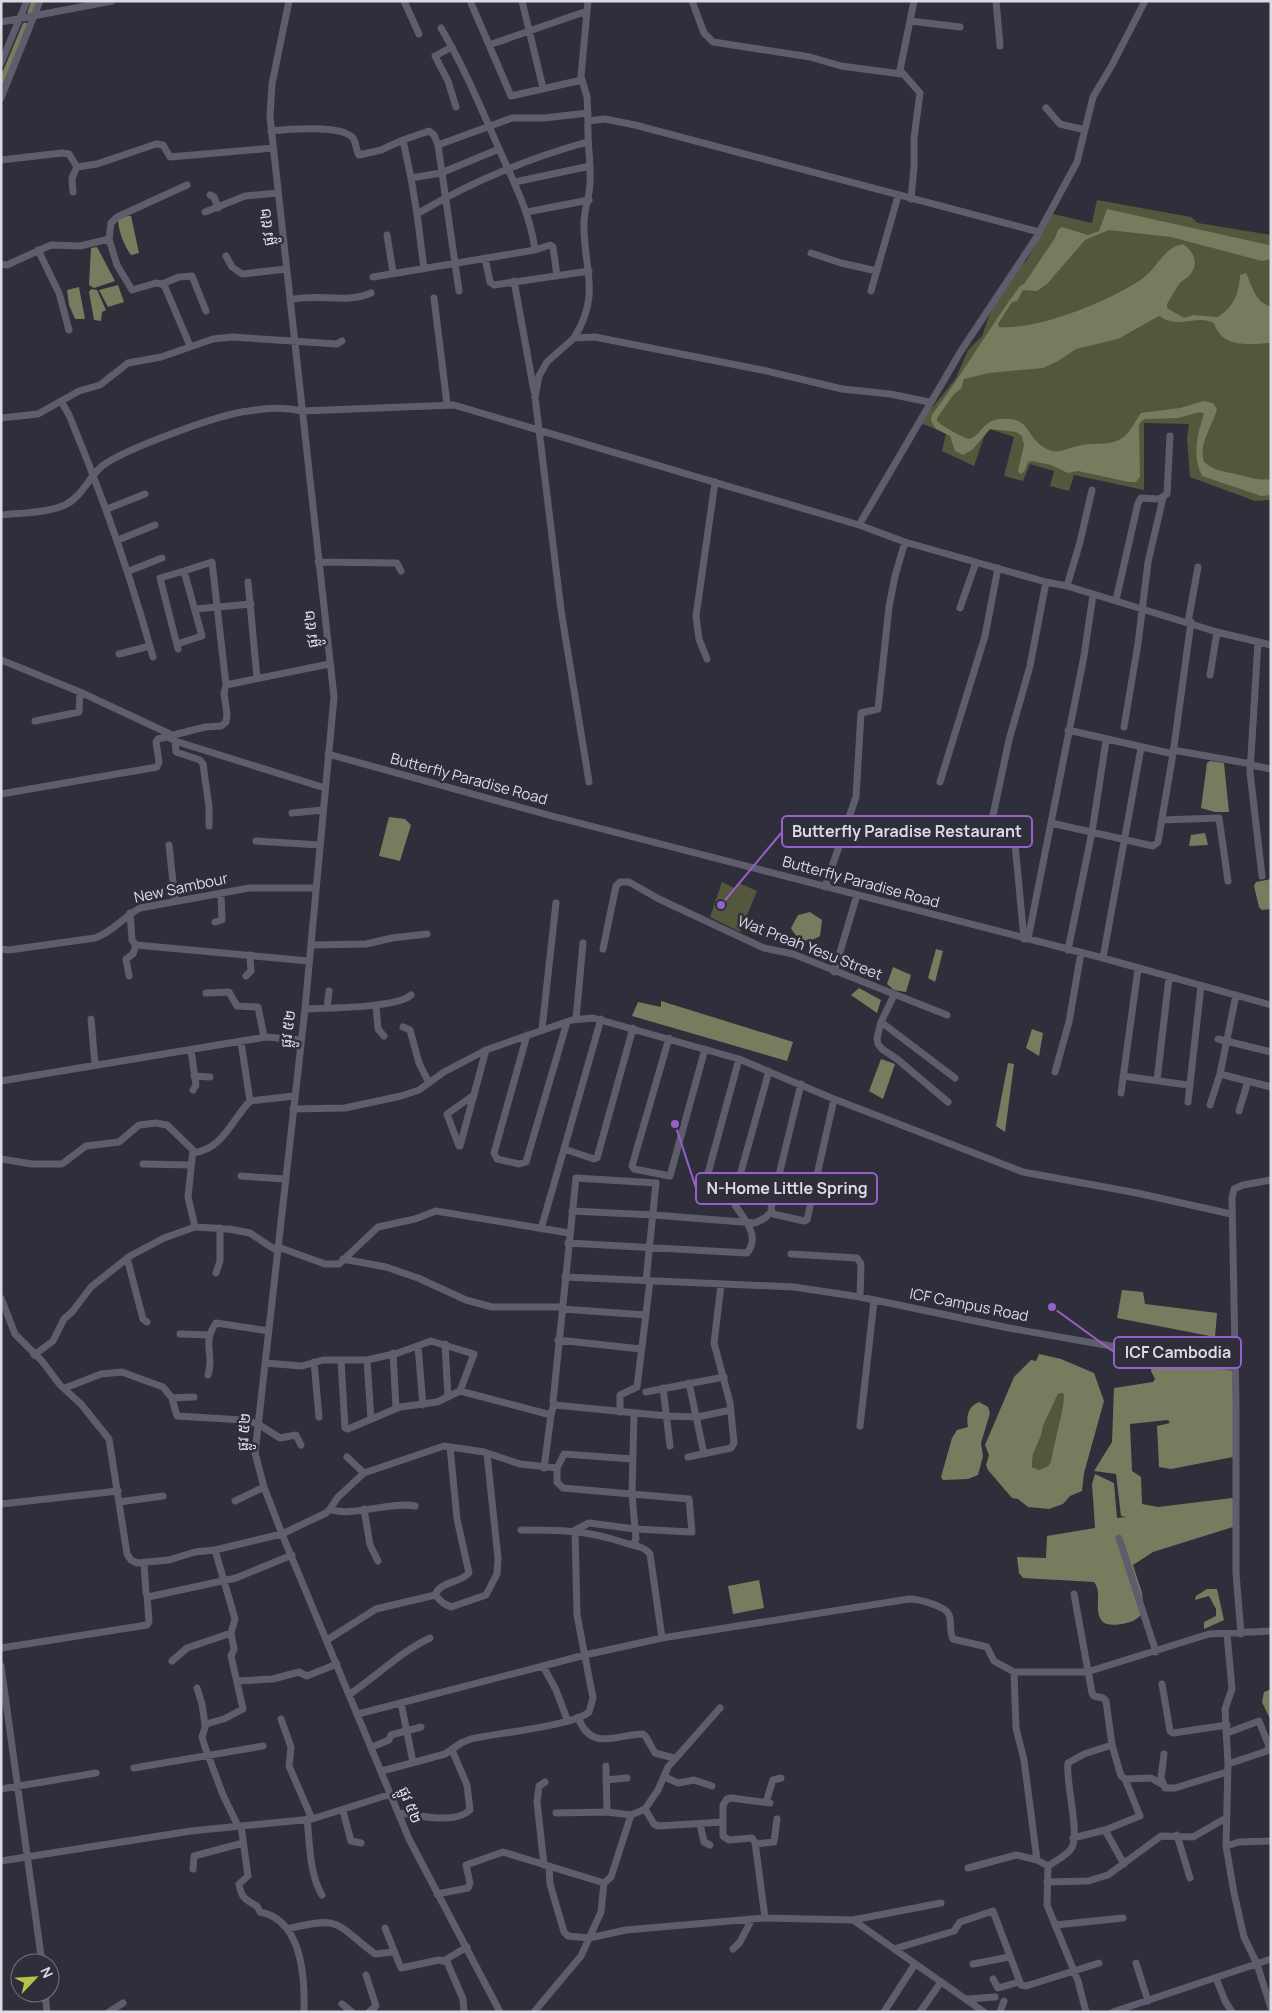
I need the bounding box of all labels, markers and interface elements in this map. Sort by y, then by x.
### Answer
street label: ផ្លូវ ៥២ [254,207,282,247]
street label: ផ្លូវ ៥២ [298,609,326,649]
street label: Butterfly Paradise Road [388,747,550,810]
callout: Butterfly Paradise Restaurant [782,816,1032,847]
text: Butterfly Paradise Restaurant [792,820,1022,842]
street label: Butterfly Paradise Road [780,850,942,913]
street label: New Sambour [132,867,230,908]
street label: Wat Preah Yesu Street [735,910,886,985]
street label: ផ្លូវ ៥២ [275,1009,304,1050]
callout: N-Home Little Spring [696,1173,877,1204]
text: N-Home Little Spring [706,1177,868,1199]
street label: ICF Campus Road [908,1283,1030,1326]
callout: ICF Cambodia [1114,1337,1241,1368]
text: ICF Cambodia [1125,1341,1231,1363]
street label: ផ្លូវ ៥២ [232,1412,259,1452]
street label: ផ្លូវ ៥២ [390,1783,427,1828]
north arrow [10,1953,60,2003]
text: N [36,1964,58,1981]

